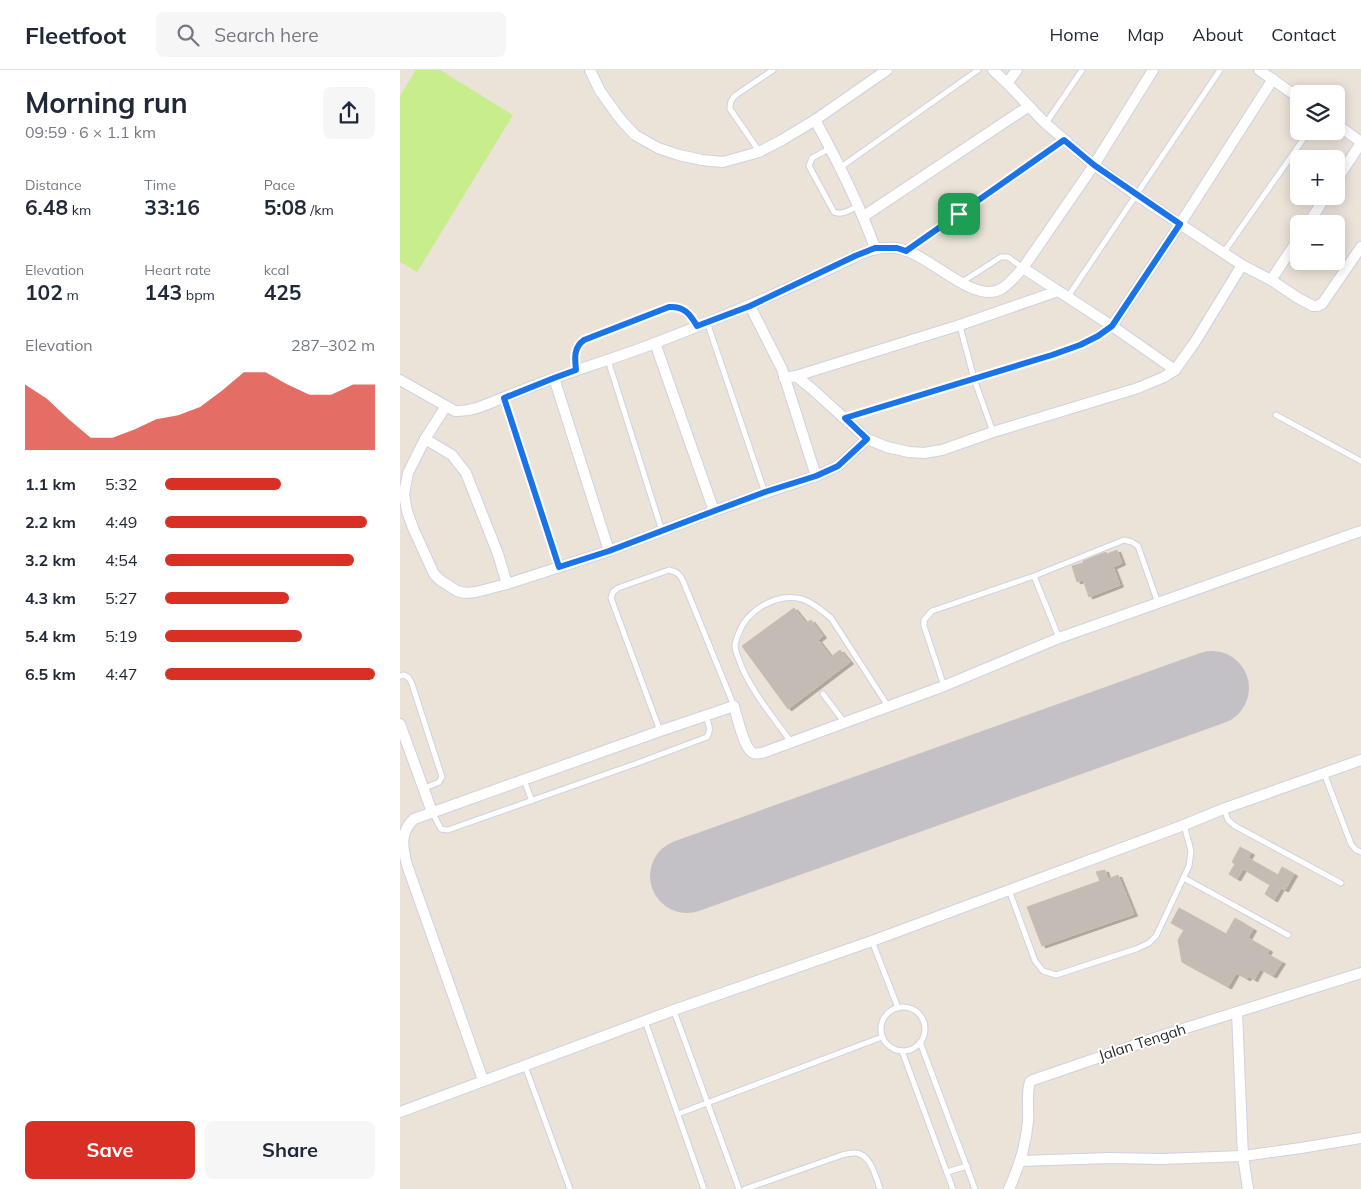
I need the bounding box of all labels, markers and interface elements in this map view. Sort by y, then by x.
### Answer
search box [156,12,506,57]
text: Fleetfoot [25,20,126,50]
icon: search [174,21,202,49]
text: Search here [214,23,319,47]
text: Home [1049,23,1099,46]
text: Map [1127,23,1164,46]
text: About [1192,23,1243,46]
text: Contact [1271,23,1336,46]
text: Morning run [25,85,188,120]
map controls [1290,85,1345,270]
button: layers [1290,85,1345,140]
button: share [323,87,375,139]
text: 09:59 · 6 × 1.1 km [25,122,156,142]
button: + [1290,150,1345,205]
text: Distance [25,176,82,194]
text: Time [144,176,176,194]
text: Pace [264,176,295,194]
pin [938,193,980,235]
text: 6.48 [25,194,68,220]
text: 33:16 [144,194,200,220]
text: 5:08 [264,194,307,220]
icon: arrive [945,200,973,228]
text: km [68,201,91,219]
text: /km [307,201,334,219]
button: − [1290,215,1345,270]
text: Elevation [25,261,84,279]
text: Heart rate [144,261,211,279]
text: kcal [264,261,289,279]
text: 102 [25,279,63,305]
text: 143 [144,279,182,305]
text: 425 [264,279,301,305]
text: m [63,286,79,304]
text: bpm [182,286,215,304]
text: Elevation [25,335,93,355]
text: 287–302 m [291,335,375,355]
text: 1.1 km [25,474,76,494]
text: 5:32 [105,474,137,494]
text: 2.2 km [25,512,76,532]
text: 4:49 [105,512,137,532]
text: 3.2 km [25,550,76,570]
text: 4:54 [105,550,137,570]
text: 4.3 km [25,588,76,608]
text: 5:27 [105,588,137,608]
text: 5.4 km [25,626,76,646]
text: 5:19 [105,626,137,646]
text: 6.5 km [25,664,76,684]
text: 4:47 [105,664,137,684]
street label: Jalan Tengah [1096,1019,1188,1065]
button: Save [25,1121,195,1179]
button: Share [205,1121,375,1179]

